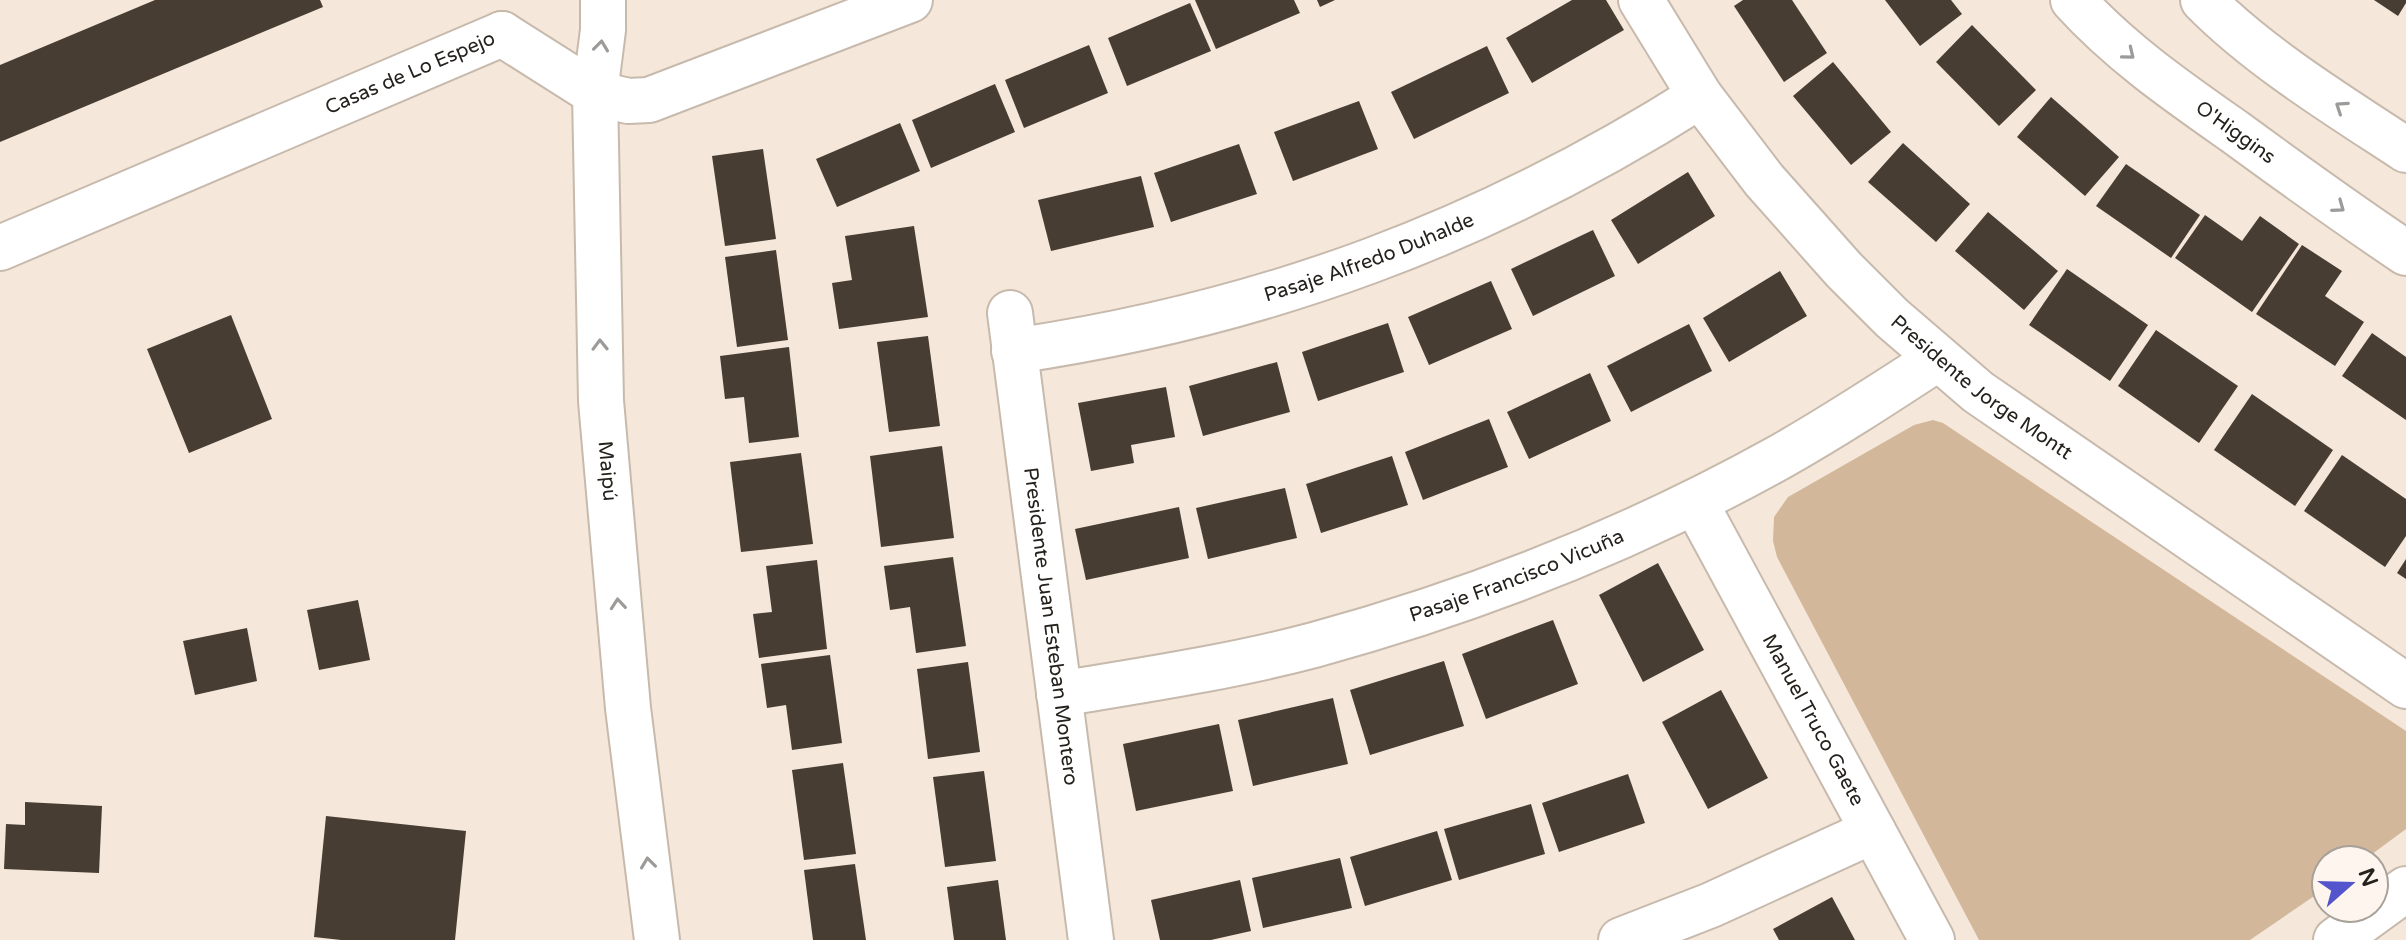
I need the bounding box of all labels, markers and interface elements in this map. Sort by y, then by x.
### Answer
street label: Casas de Lo Espejo [322,26,499,120]
one-way arrow [592,40,609,53]
one-way arrow [2120,44,2135,59]
street label: O'Higgins [2191,96,2280,169]
one-way arrow [2336,102,2350,117]
one-way arrow [2331,198,2345,212]
street label: Pasaje Alfredo Duhalde [1261,208,1478,308]
street label: Presidente Jorge Montt [1886,310,2077,465]
one-way arrow [591,338,609,351]
street label: Maipú [593,440,622,502]
street label: Presidente Juan Esteban Montero [1018,466,1083,787]
street label: Pasaje Francisco Vicuña [1407,524,1628,628]
one-way arrow [610,597,627,610]
street label: Manuel Truco Gaete [1757,630,1869,810]
north arrow [2310,844,2390,924]
one-way arrow [639,856,656,869]
text: N [2353,865,2383,890]

